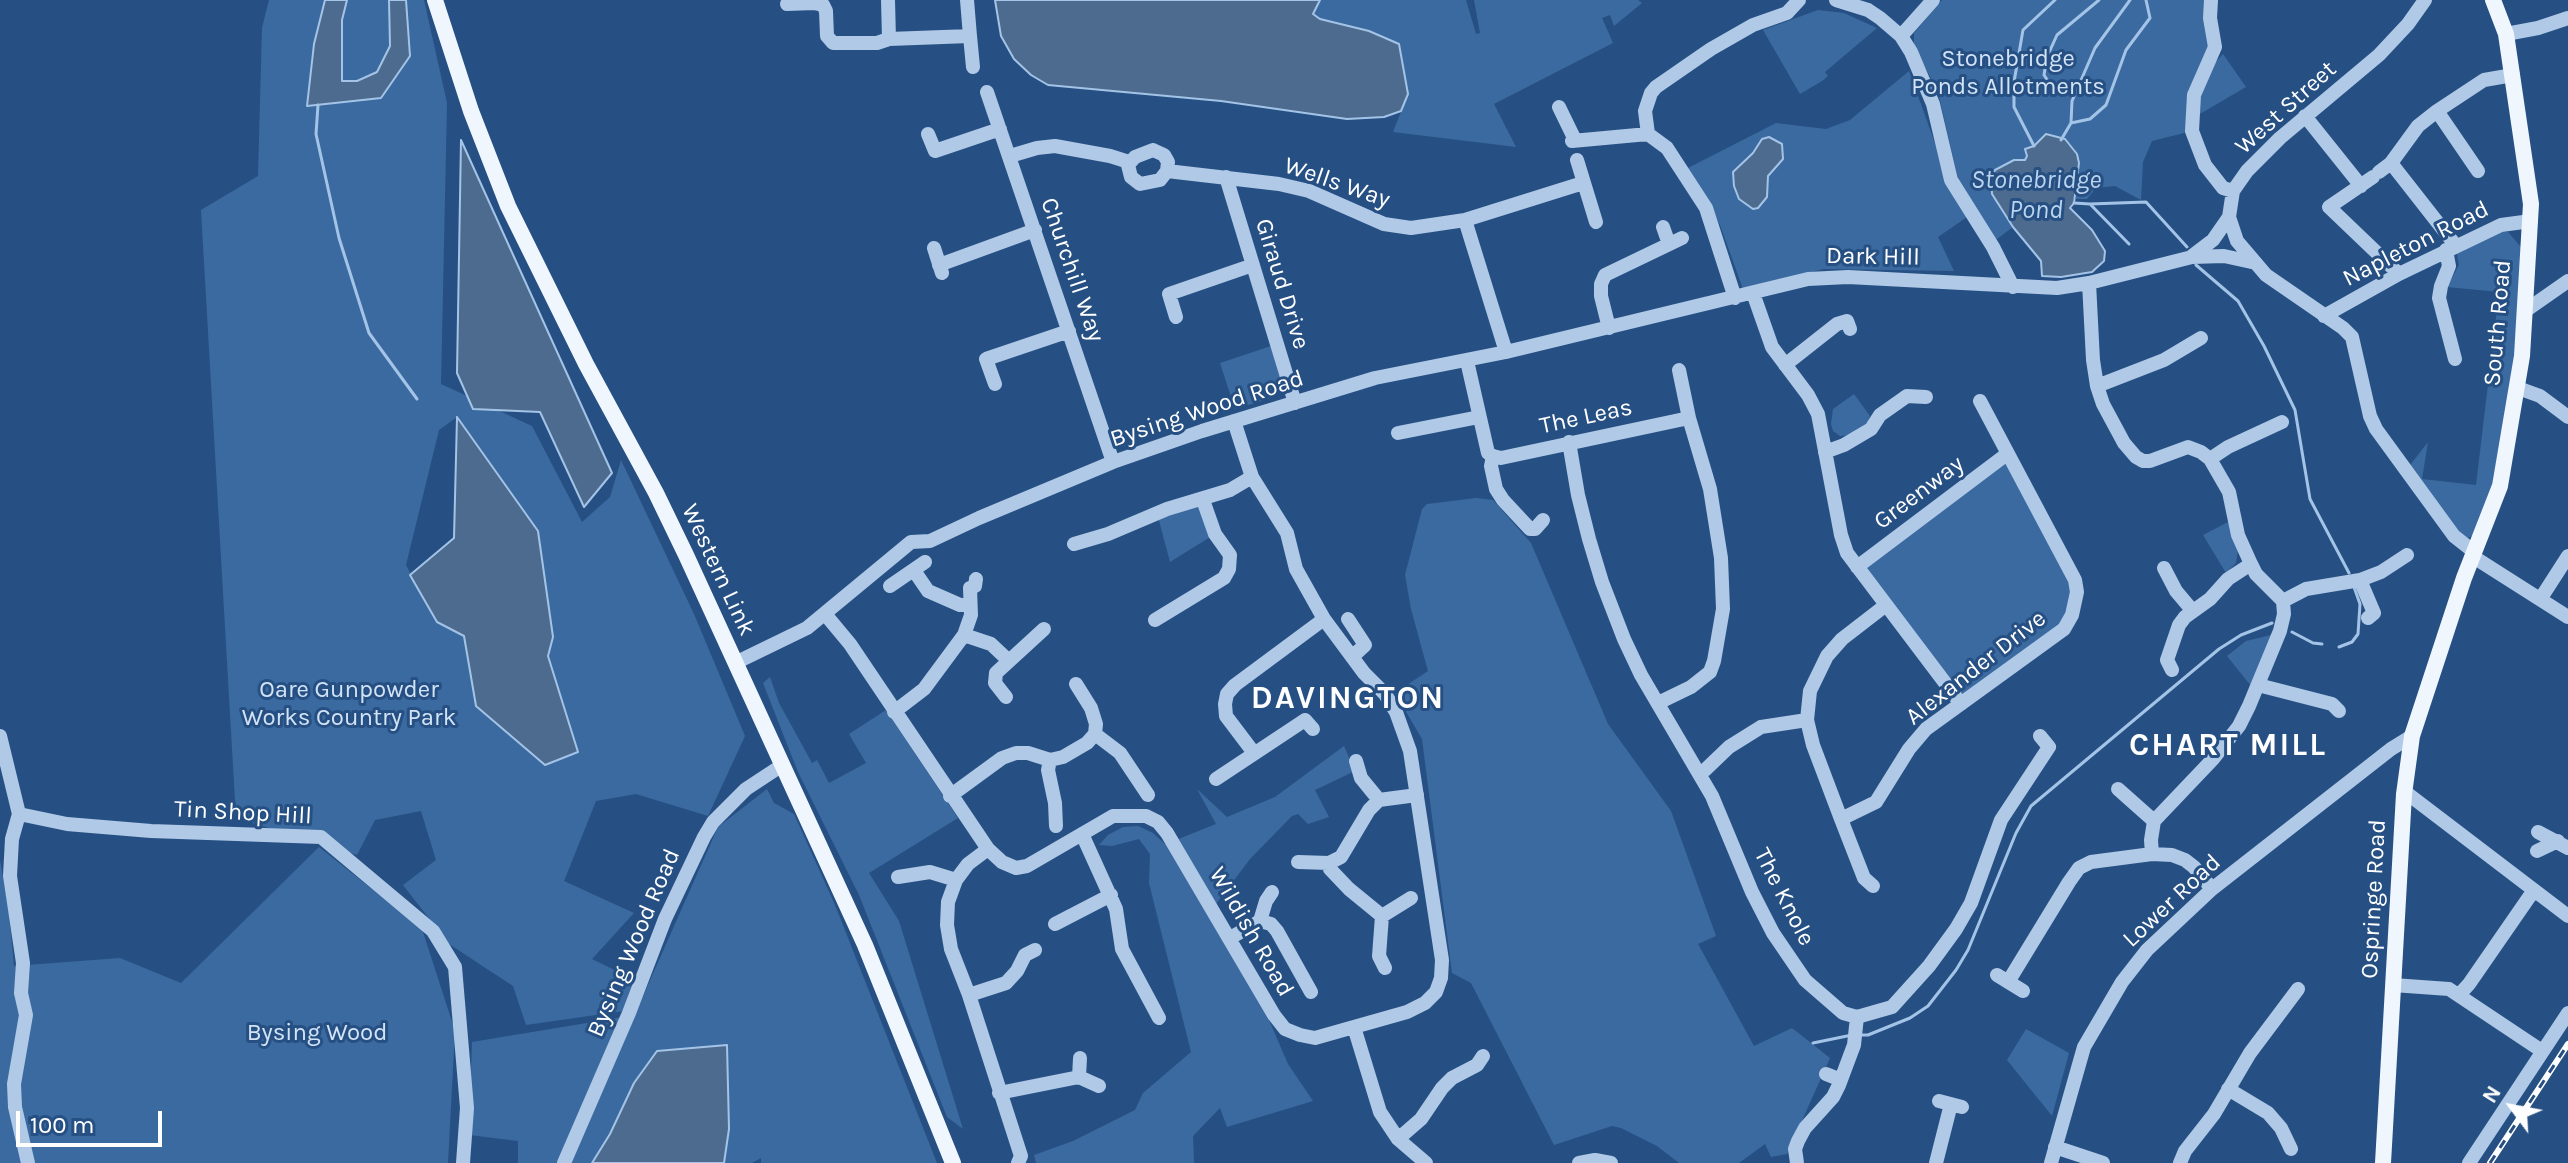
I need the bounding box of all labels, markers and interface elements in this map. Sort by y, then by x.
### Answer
park label: Stonebridge Ponds Allotments [1911,45,2105,101]
street label: West Street [2229,55,2343,161]
street label: Wells Way [1280,152,1394,214]
water label: Stonebridge Pond [1971,165,2101,226]
street label: Churchill Way [1034,194,1110,346]
street label: Napleton Road [2338,195,2494,293]
street label: Giraud Drive [1248,215,1316,353]
street label: Dark Hill [1826,242,1920,272]
street label: South Road [2478,259,2518,387]
street label: Bysing Wood Road [1107,364,1307,454]
street label: The Leas [1537,393,1635,441]
street label: Greenway [1868,450,1970,536]
street label: Western Link [675,499,761,641]
street label: Alexander Drive [1900,604,2052,732]
park label: Oare Gunpowder Works Country Park [242,676,456,732]
district label: DAVINGTON [1251,680,1445,718]
district label: CHART MILL [2129,727,2327,765]
street label: Tin Shop Hill [173,795,313,831]
street label: Ospringe Road [2355,819,2393,979]
street label: The Knole [1747,843,1821,951]
street label: Bysing Wood Road [581,845,687,1041]
street label: Lower Road [2117,848,2227,954]
street label: Wildish Road [1202,862,1300,1002]
park label: Bysing Wood [247,1019,387,1047]
north arrow [2472,1067,2552,1147]
text: N [2476,1081,2507,1108]
scale bar [20,1095,166,1145]
text: 100 m [30,1111,95,1139]

